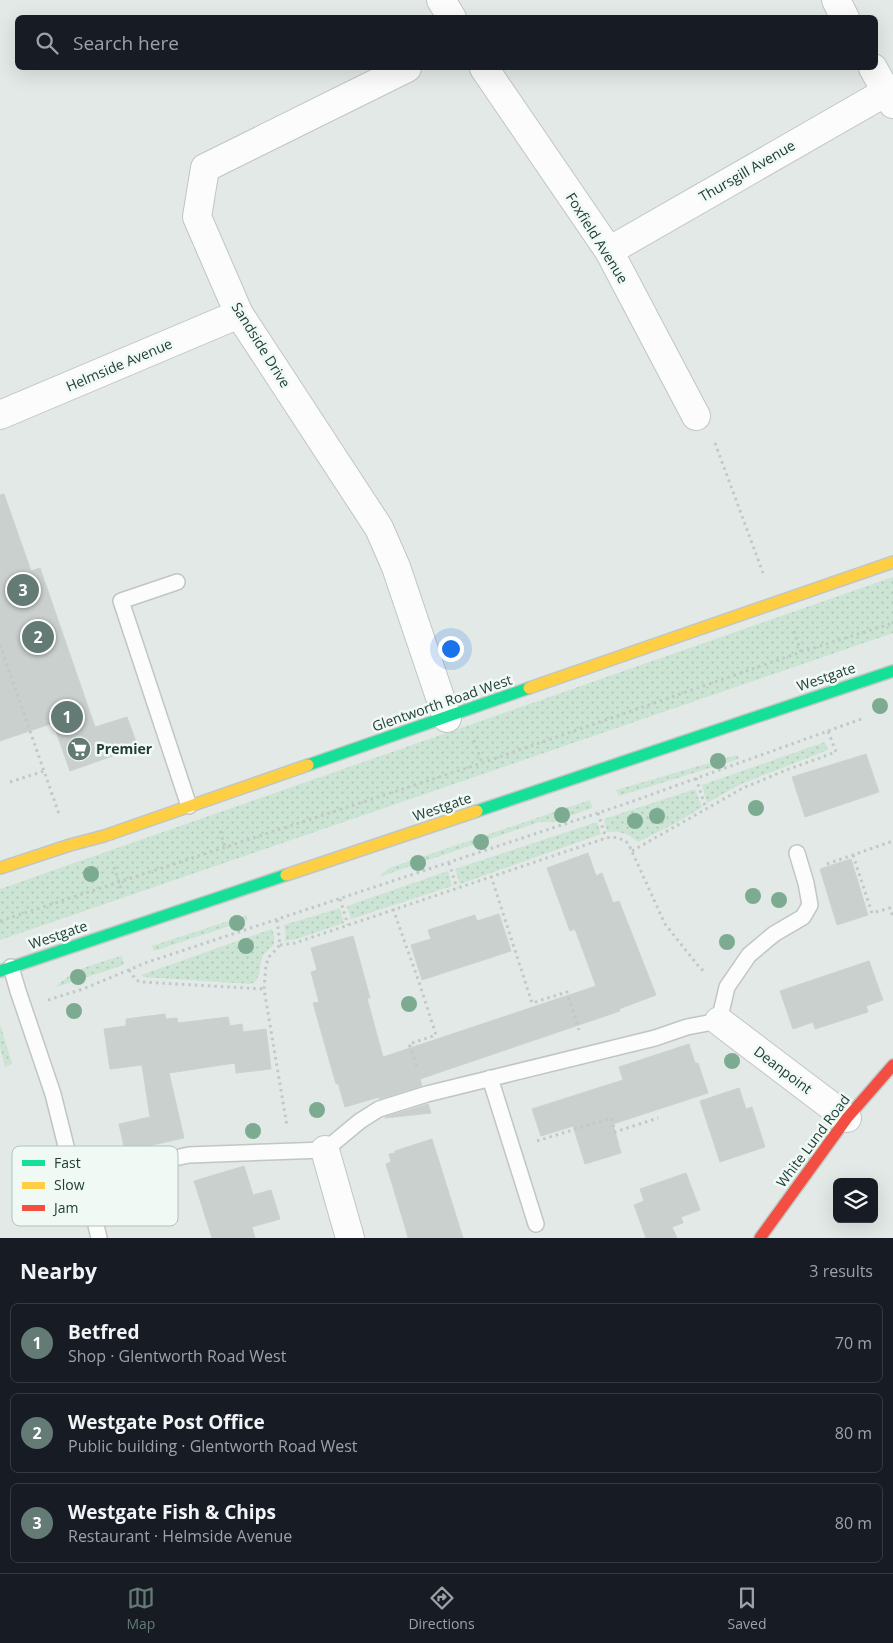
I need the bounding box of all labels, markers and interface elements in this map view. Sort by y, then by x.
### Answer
search box [15,15,878,70]
icon: search [33,29,61,57]
text: Search here [73,30,179,56]
street label: Thursgill Avenue [695,135,798,206]
street label: Foxfield Avenue [562,189,633,287]
street label: Sandside Drive [228,299,295,391]
street label: Helmside Avenue [63,334,175,395]
pin: 3 [7,571,39,609]
pin: 2 [22,618,54,656]
your location [438,636,464,662]
street label: Westgate [794,658,858,695]
street label: Glentworth Road West [369,670,514,735]
pin: 1 [51,698,83,736]
supermarket icon: Premier [66,736,92,762]
place label: Premier [96,739,153,758]
street label: Westgate [410,788,474,825]
street label: Westgate [26,916,90,953]
street label: Deanpoint [750,1041,816,1098]
street label: White Lund Road [771,1090,854,1191]
legend [12,1146,178,1226]
text: Fast [54,1153,81,1172]
text: Slow [54,1175,85,1194]
map controls [833,1178,878,1223]
button: layers [833,1178,878,1223]
text: Jam [52,1198,79,1217]
text: Nearby [20,1257,97,1285]
text: 3 results [809,1260,873,1282]
text: Betfred [68,1319,139,1345]
text: 1 [32,1332,42,1354]
text: 70 m [835,1332,872,1354]
text: Shop · Glentworth Road West [68,1345,286,1367]
text: Westgate Post Office [68,1409,265,1435]
text: 2 [32,1422,42,1444]
text: 80 m [835,1422,872,1444]
text: Public building · Glentworth Road West [68,1435,357,1457]
text: Westgate Fish & Chips [68,1499,276,1525]
text: 3 [32,1512,42,1534]
text: 80 m [835,1512,872,1534]
text: Restaurant · Helmside Avenue [68,1525,292,1547]
tab: Map [126,1584,155,1633]
tab: Directions [408,1584,475,1633]
tab: Saved [728,1584,766,1633]

